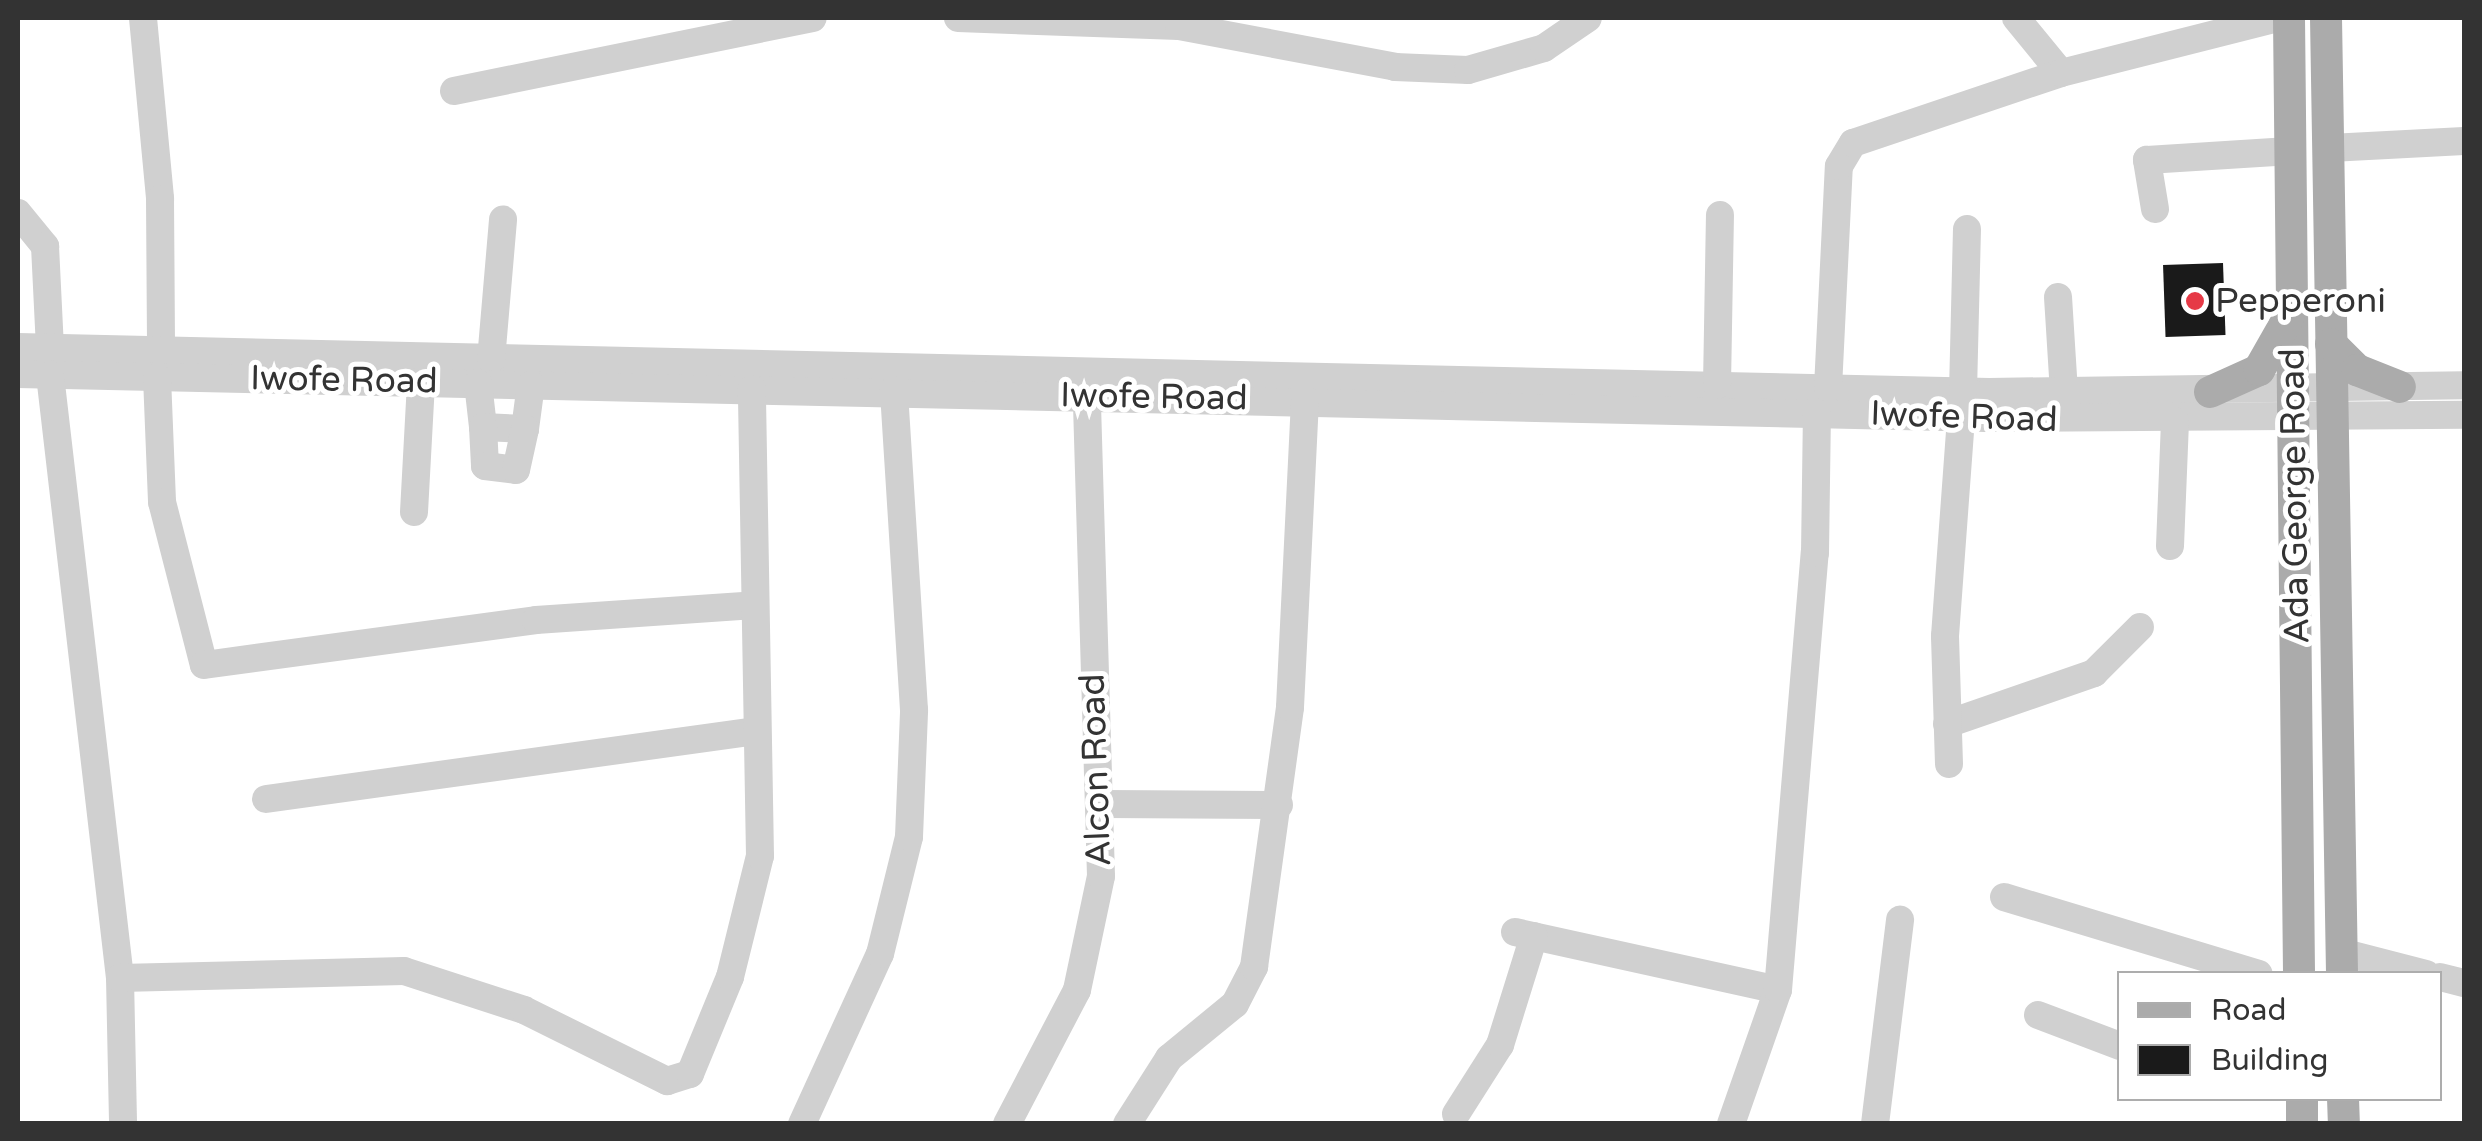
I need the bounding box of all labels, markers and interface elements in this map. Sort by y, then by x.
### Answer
place label: Pepperoni [2215,280,2386,322]
marker: Pepperoni [2184,290,2206,312]
street label: Ada George Road [2271,348,2319,644]
street label: Iwofe Road [250,357,438,403]
street label: Iwofe Road [1060,374,1248,420]
street label: Iwofe Road [1870,393,2058,441]
street label: Alcon Road [1072,673,1120,867]
legend [2117,971,2442,1101]
text: Road [2211,992,2286,1029]
text: Building [2211,1042,2328,1079]

